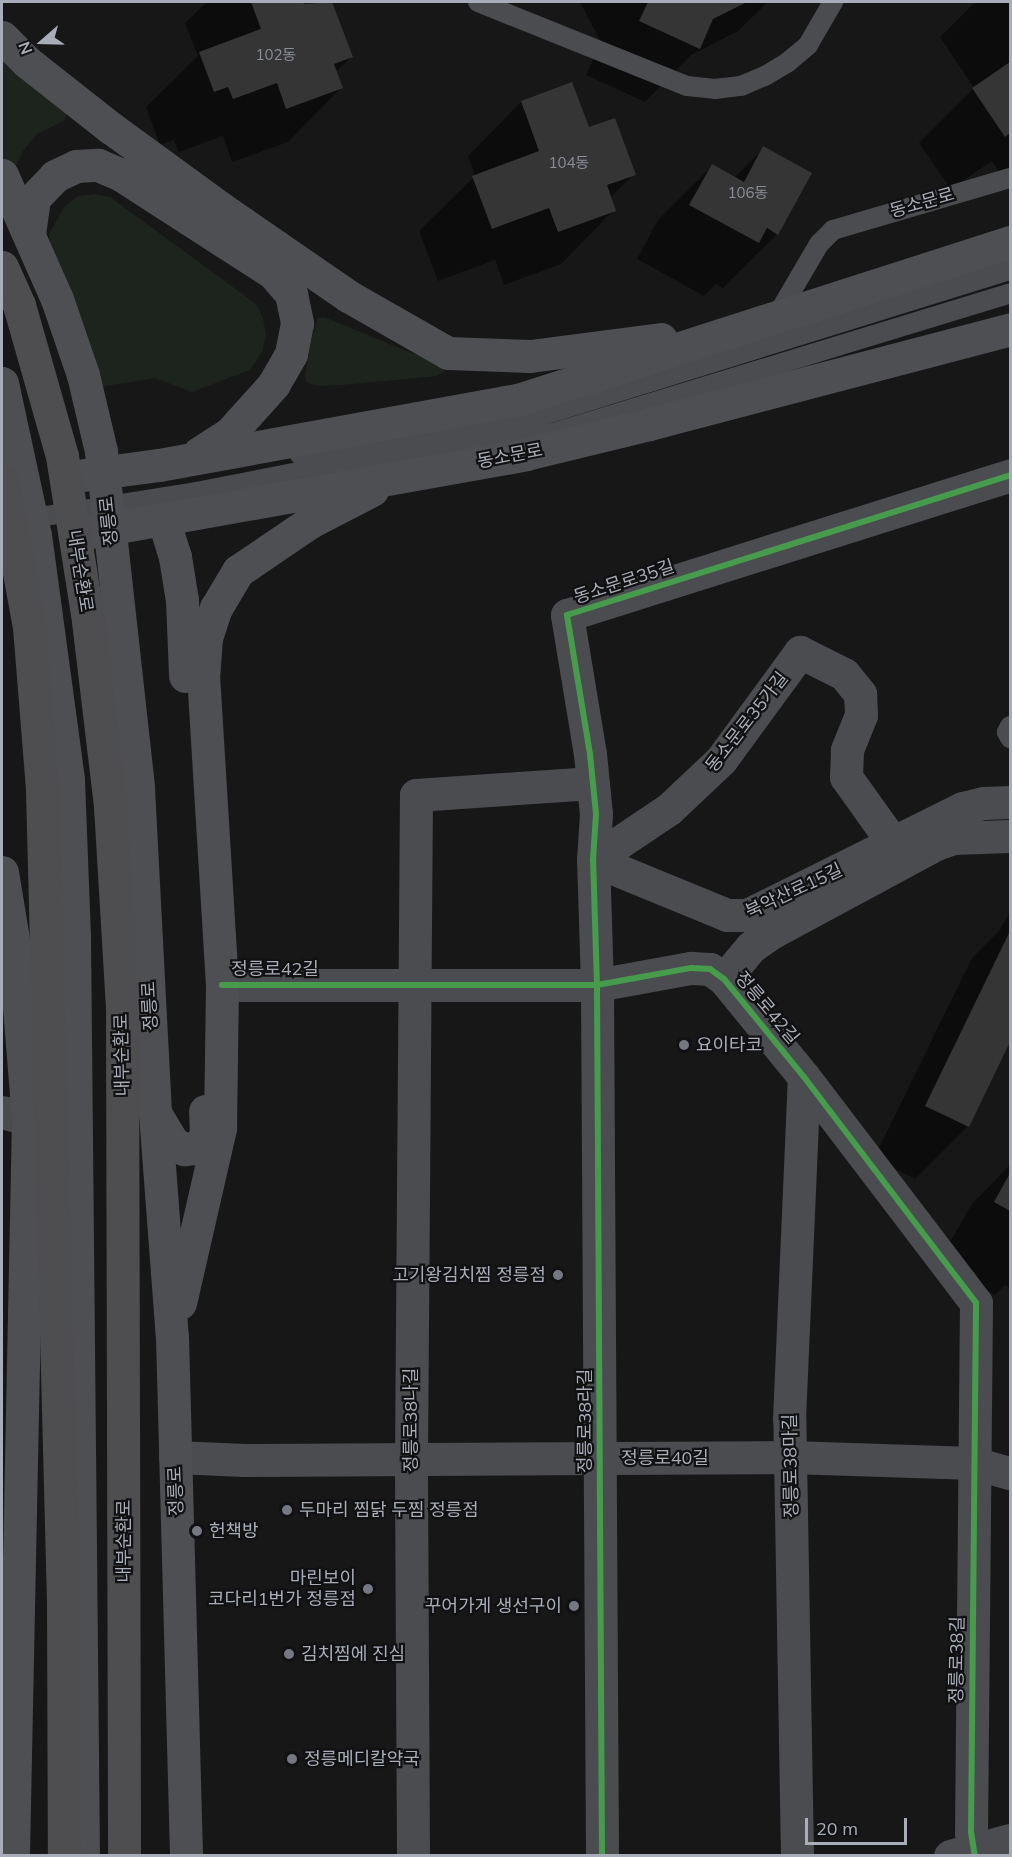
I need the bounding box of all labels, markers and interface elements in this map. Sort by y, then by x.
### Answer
north arrow [12,12,72,72]
text: N [14,39,37,57]
house number: 102동 [256,46,296,64]
house number: 104동 [549,154,589,172]
street label: 동소문로 [887,183,957,223]
house number: 106동 [728,184,768,202]
street label: 동소문로 [475,439,545,473]
street label: 정릉로 [96,495,122,547]
street label: 내부순환로 [63,528,97,614]
street label: 동소문로35길 [571,556,677,608]
street label: 동소문로35가길 [701,668,793,776]
street label: 북악산로15길 [742,859,846,923]
street label: 정릉로42길 [231,958,319,980]
street label: 정릉로42길 [730,967,804,1049]
street label: 정릉로 [138,981,162,1031]
street label: 내부순환로 [110,1013,134,1097]
place label: 요이타코 [696,1034,762,1056]
marker: 요이타코 [677,1038,691,1052]
place label: 고기왕김치찜 정릉점 [392,1264,546,1286]
marker: 고기왕김치찜 정릉점 [551,1268,565,1282]
street label: 정릉로38나길 [400,1368,422,1472]
street label: 정릉로38라길 [574,1369,596,1473]
street label: 정릉로38마길 [779,1414,803,1518]
street label: 정릉로40길 [621,1447,709,1469]
street label: 정릉로 [164,1466,188,1516]
place label: 두마리 찜닭 두찜 정릉점 [299,1499,479,1521]
street label: 내부순환로 [113,1500,135,1582]
marker: 두마리 찜닭 두찜 정릉점 [280,1503,294,1517]
place label: 헌책방 [209,1520,259,1542]
marker: 헌책방 [190,1524,204,1538]
place label: 마린보이 코다리1번가 정릉점 [208,1568,356,1610]
marker: 마린보이 코다리1번가 정릉점 [361,1582,375,1596]
place label: 꾸어가게 생선구이 [425,1595,562,1617]
marker: 꾸어가게 생선구이 [567,1599,581,1613]
street label: 정릉로38길 [945,1616,969,1704]
place label: 김치찜에 진심 [301,1643,405,1665]
marker: 김치찜에 진심 [282,1647,296,1661]
place label: 정릉메디칼약국 [304,1748,420,1770]
marker: 정릉메디칼약국 [285,1752,299,1766]
scale bar [808,1806,910,1844]
text: 20 m [816,1817,858,1840]

